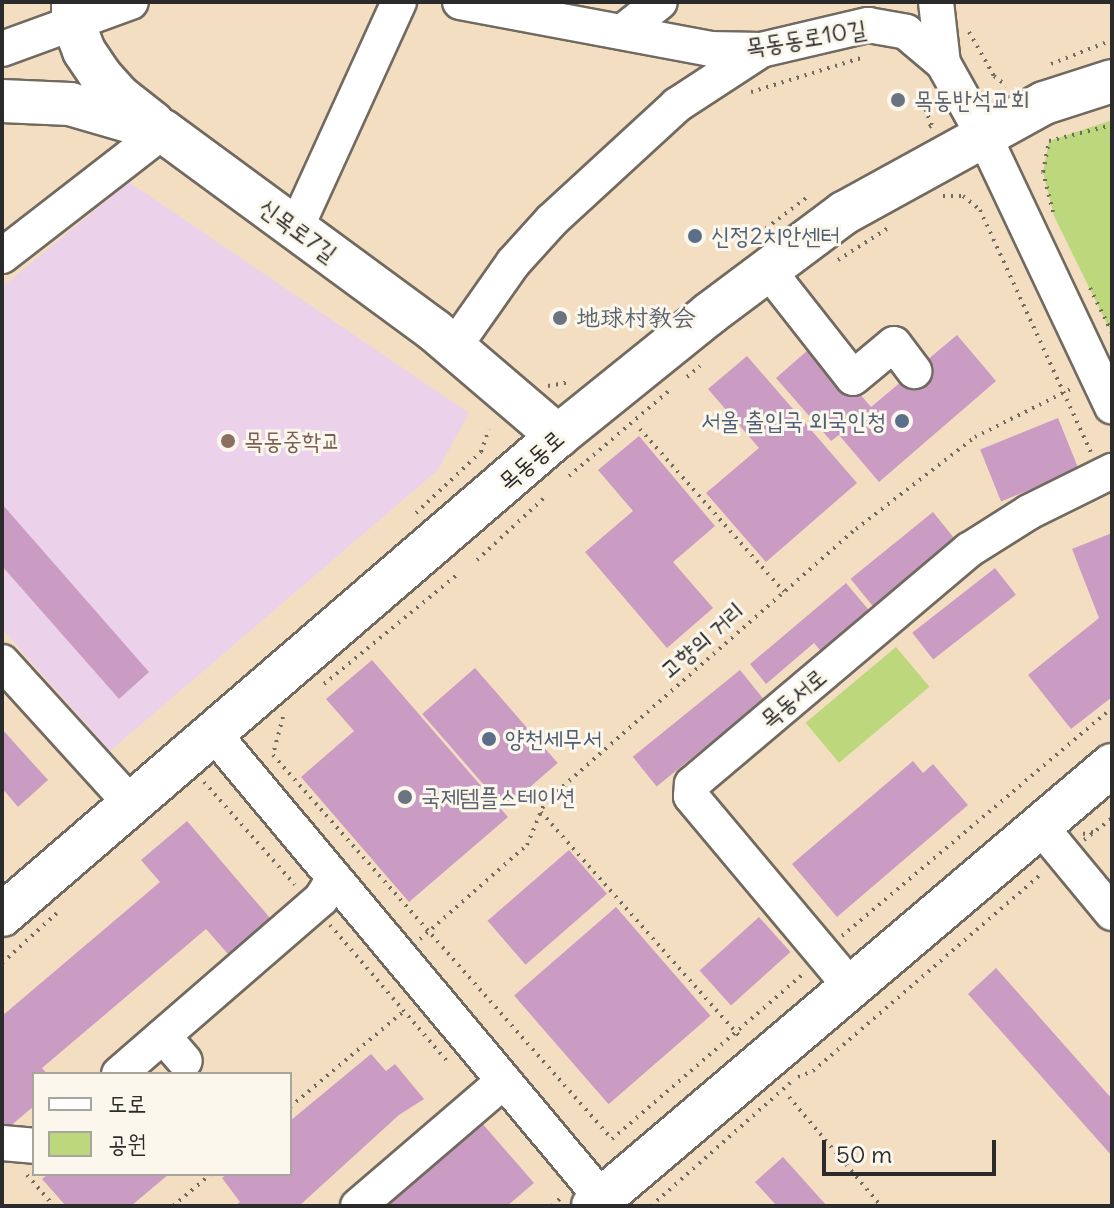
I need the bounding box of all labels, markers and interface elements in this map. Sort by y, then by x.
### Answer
street label: 목동동로10길 [744,14,868,62]
place label: 목동반석교회 [914,86,1030,114]
marker: 목동반석교회 [889,91,907,109]
street label: 신목로7길 [254,192,342,268]
place label: 신정2치안센터 [711,222,840,250]
marker: 신정2치안센터 [686,227,704,245]
place label: 地球村教会 [576,304,696,332]
marker: 地球村教会 [551,309,569,327]
place label: 서울 출입국 외국인청 [701,407,886,435]
marker: 서울 출입국 외국인청 [893,412,911,430]
street label: 목동동로 [492,424,570,496]
place label: 목동중학교 [244,427,341,455]
marker: 목동중학교 [219,432,237,450]
street label: 고향의 거리 [654,596,750,684]
street label: 목동서로 [754,662,832,734]
place label: 양천세무서 [505,725,602,753]
marker: 양천세무서 [480,730,498,748]
place label: 국제템플스테이션 [421,783,576,811]
marker: 국제템플스테이션 [396,788,414,806]
legend [32,1072,292,1176]
text: 도로 [108,1088,147,1118]
scale bar [826,1124,1000,1174]
text: 공원 [108,1128,147,1158]
text: 50 m [836,1139,892,1169]

